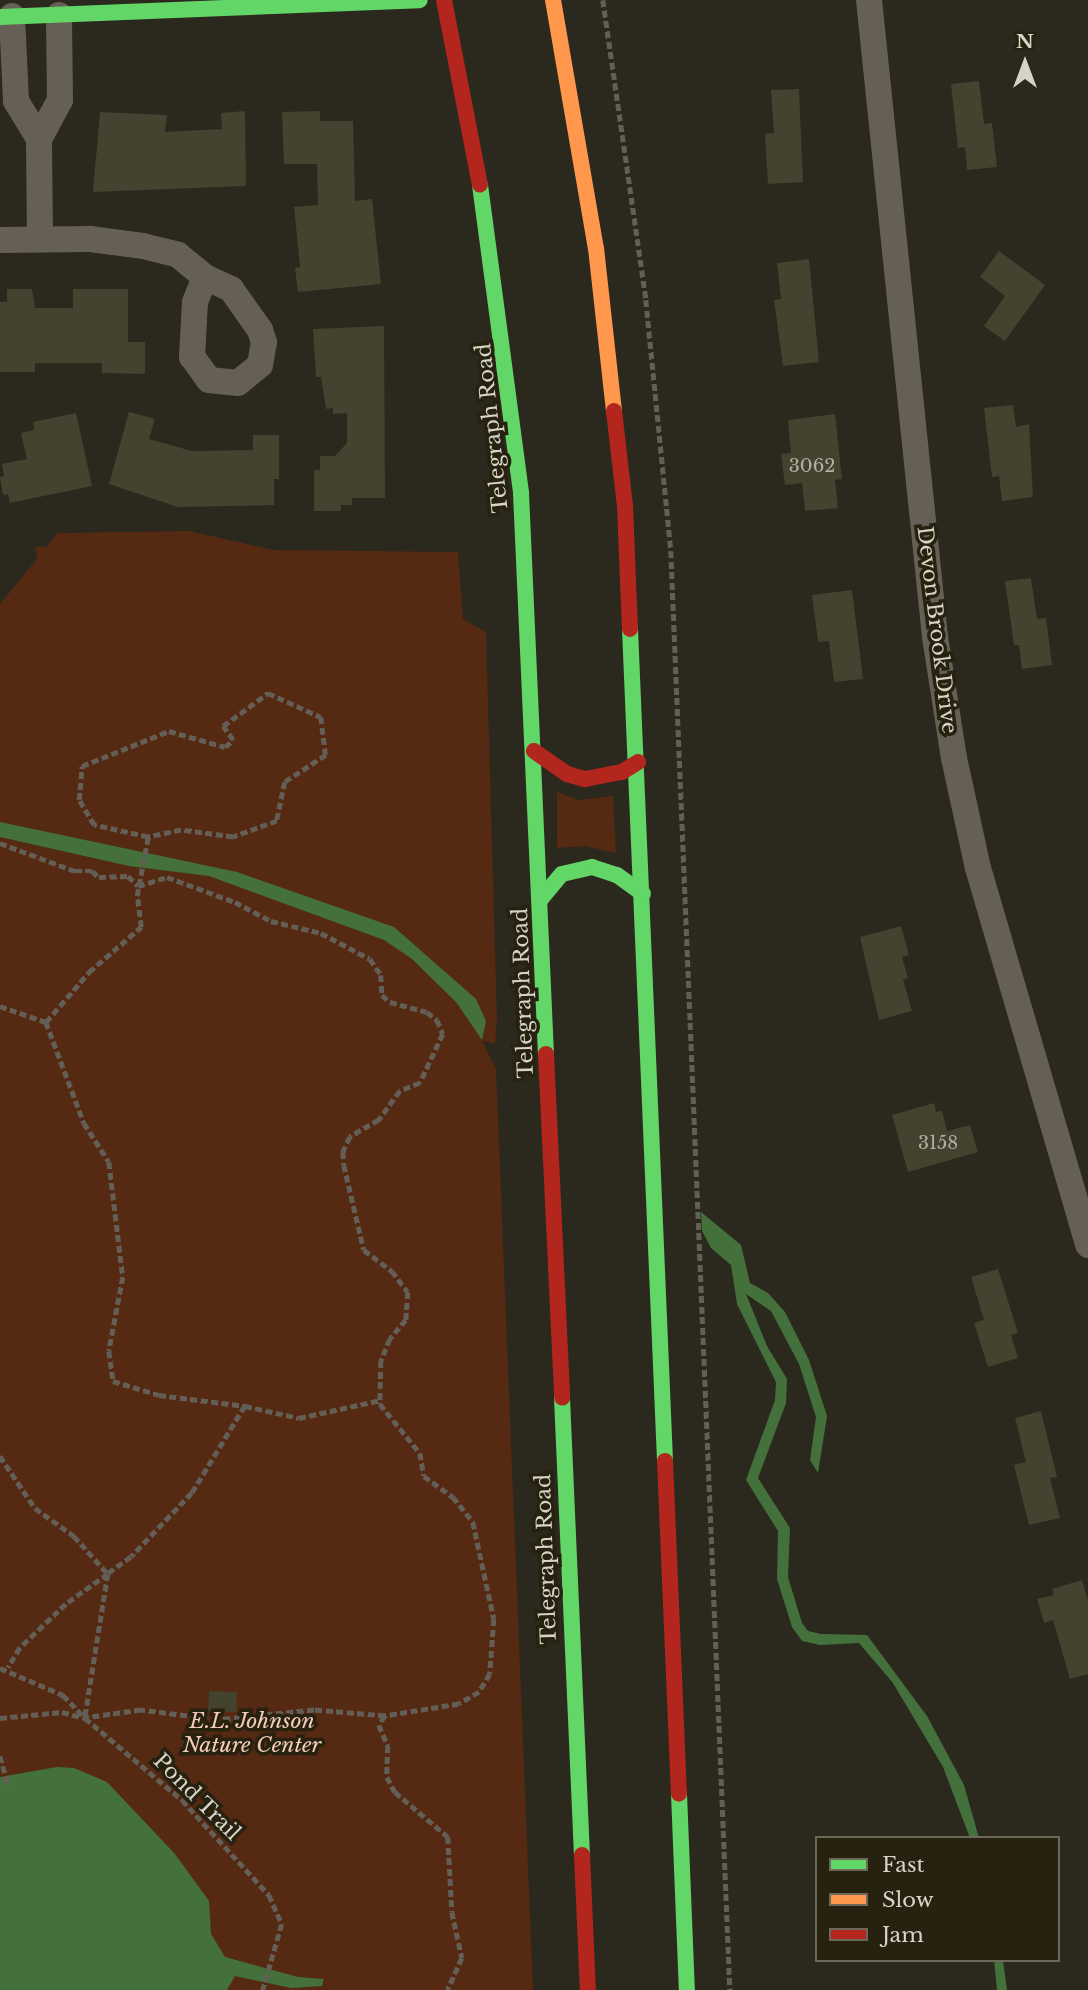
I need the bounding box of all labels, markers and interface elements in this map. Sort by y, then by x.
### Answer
north arrow [990,28,1060,98]
text: N [1016,30,1034,53]
street label: Telegraph Road [471,342,513,514]
house number: 3062 [789,455,835,477]
street label: Devon Brook Drive [912,525,962,735]
street label: Telegraph Road [507,907,539,1079]
house number: 3158 [918,1132,958,1154]
street label: Telegraph Road [530,1473,562,1645]
park label: E.L. Johnson Nature Center [183,1708,321,1758]
street label: Pond Trail [148,1748,246,1846]
legend [815,1836,1060,1962]
text: Fast [882,1852,924,1878]
text: Slow [882,1887,934,1913]
text: Jam [882,1922,924,1948]

